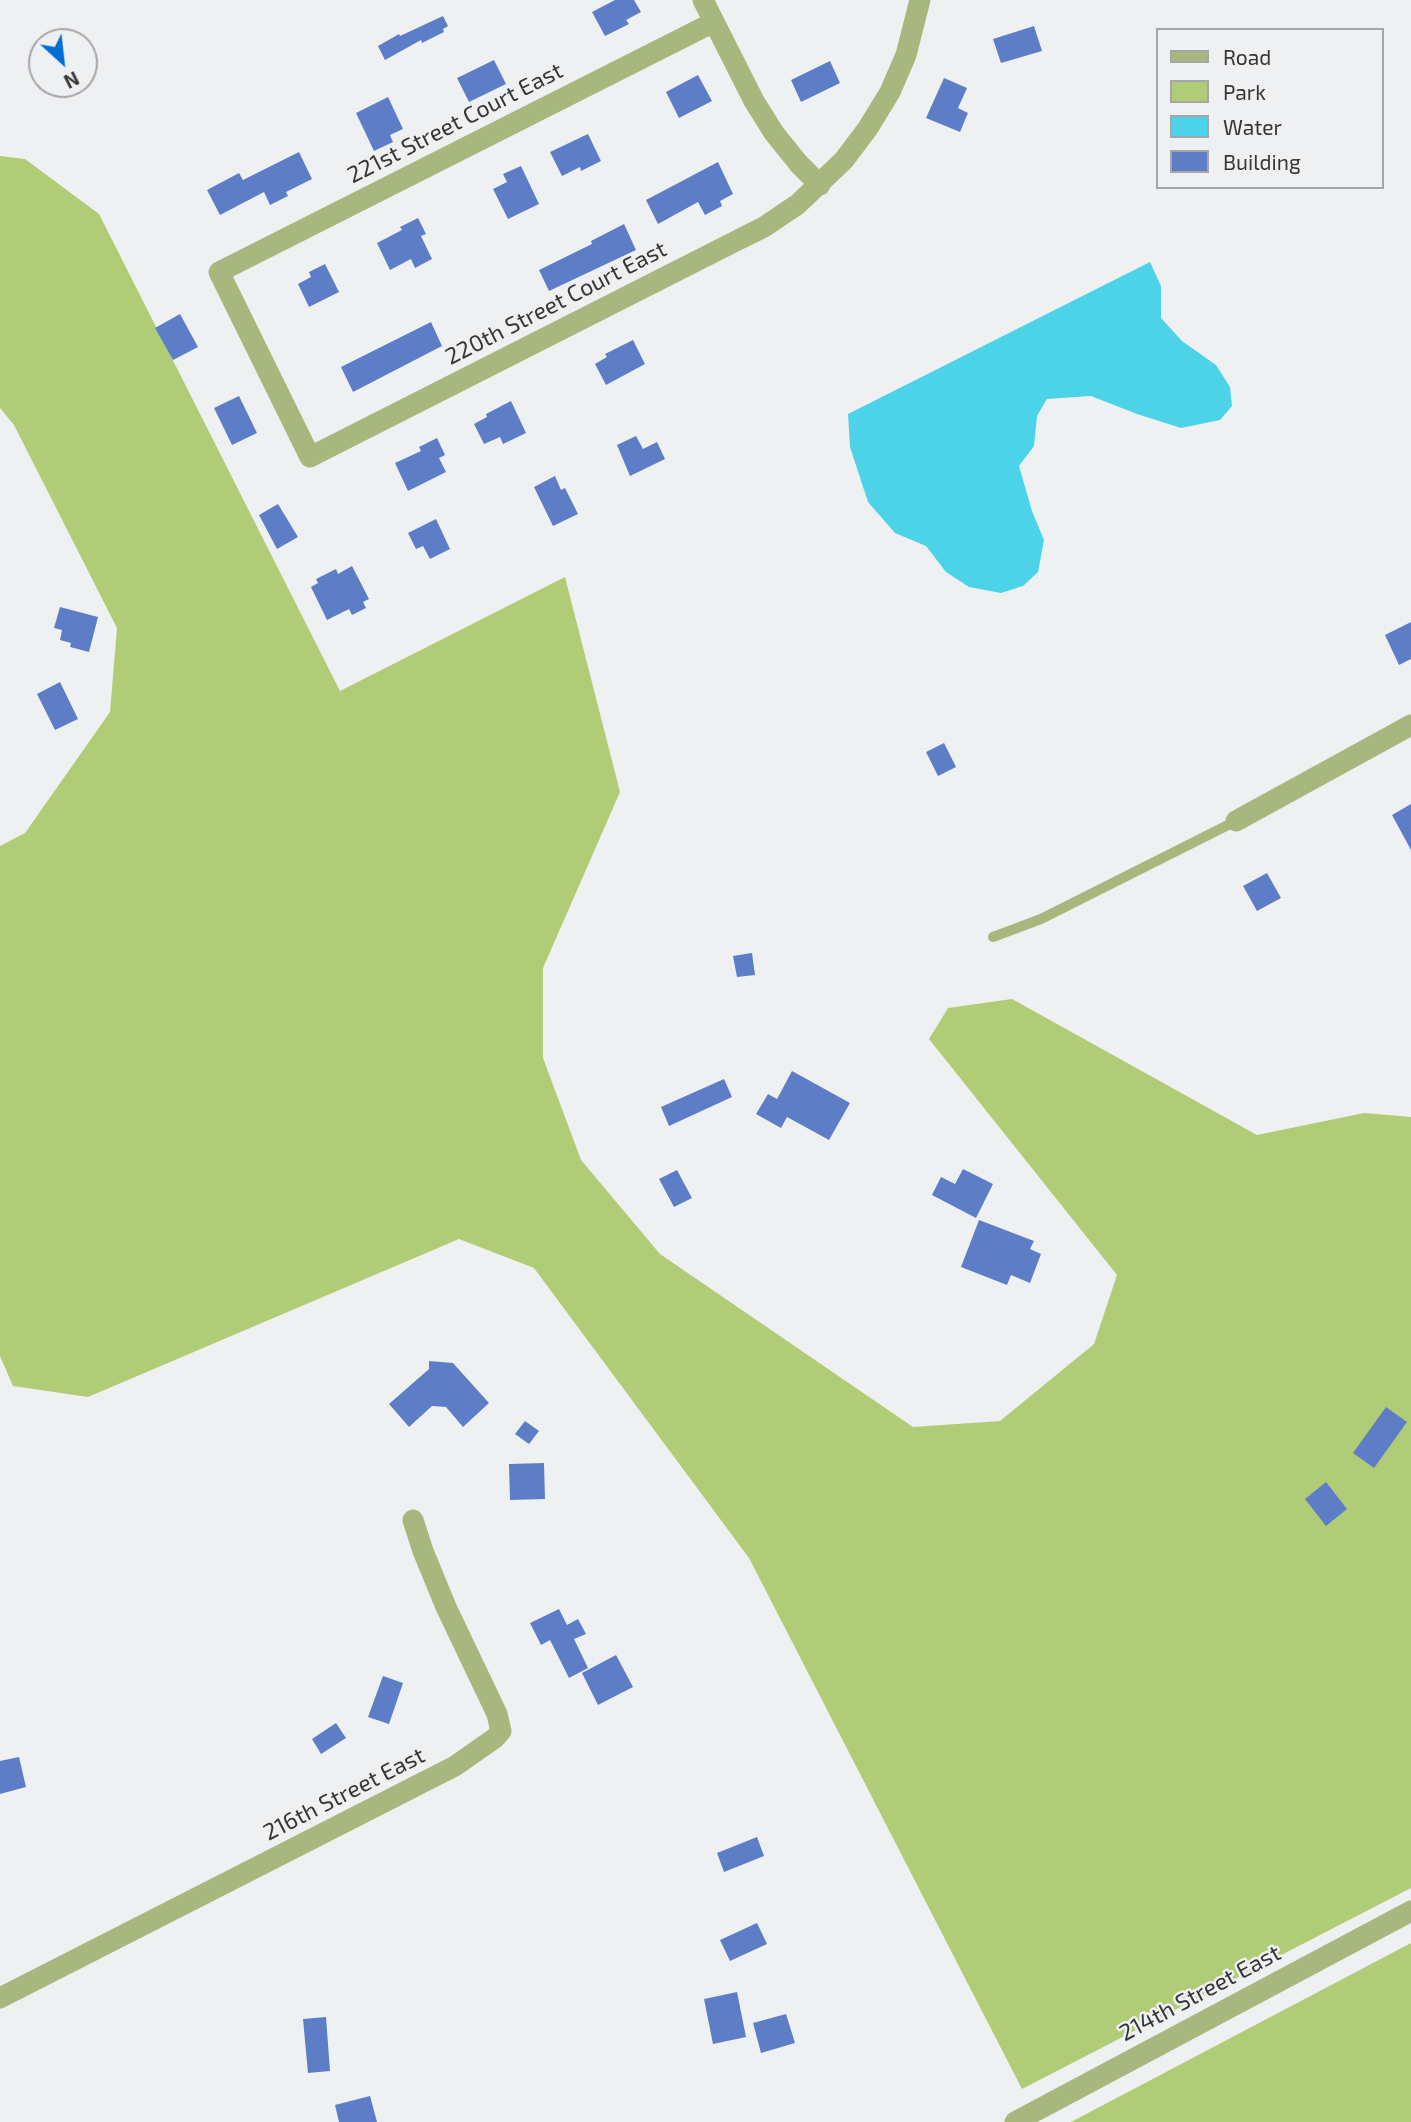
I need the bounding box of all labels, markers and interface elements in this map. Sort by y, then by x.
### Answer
north arrow [28,28,98,98]
legend [1156,28,1383,189]
text: Road [1223,44,1271,69]
street label: 221st Street Court East [343,57,567,189]
text: N [61,67,83,94]
text: Park [1223,79,1266,104]
text: Water [1223,114,1282,139]
text: Building [1223,149,1301,174]
street label: 220th Street Court East [441,235,671,371]
street label: 216th Street East [259,1741,429,1847]
street label: 214th Street East [1115,1939,1285,2047]

